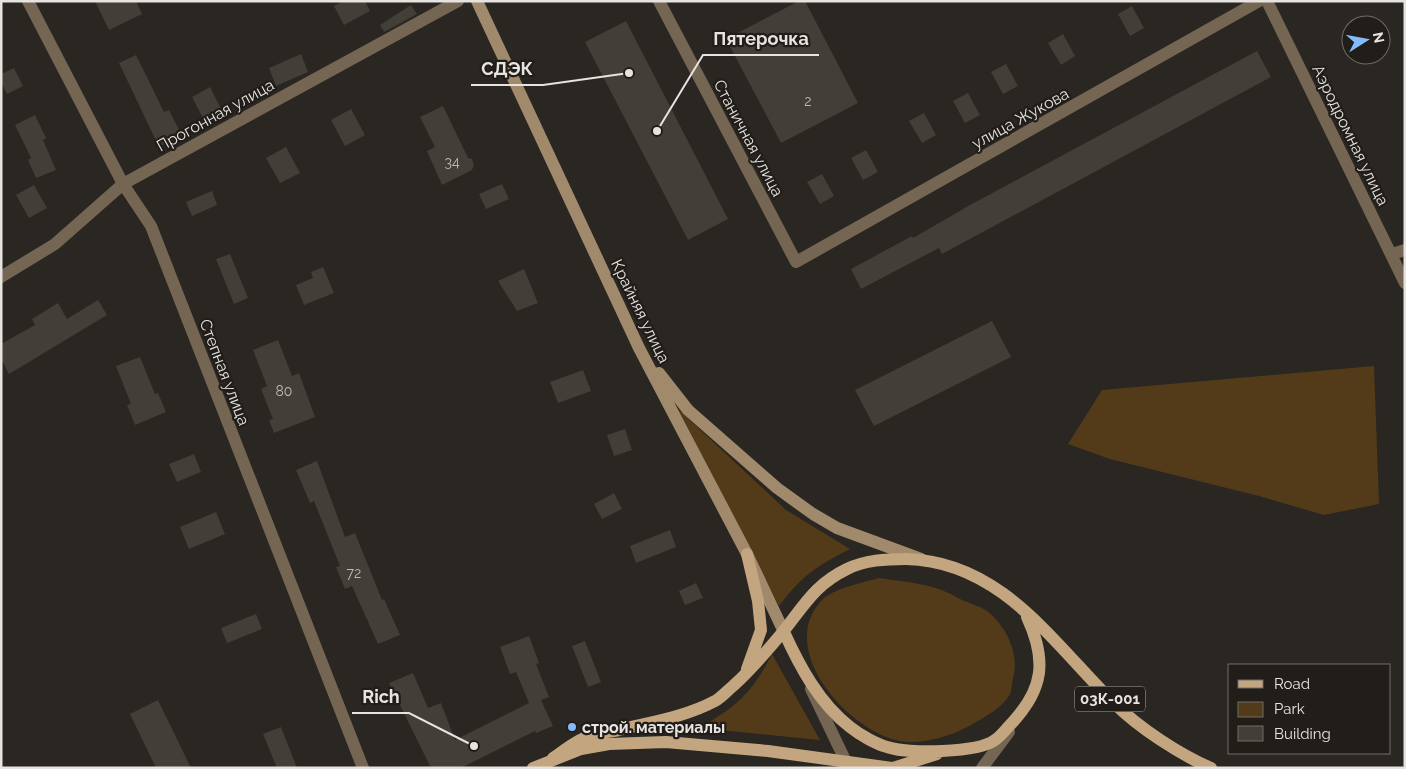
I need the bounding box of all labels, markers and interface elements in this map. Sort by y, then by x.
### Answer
north arrow [1341,15,1391,65]
callout: Пятерочка [703,22,819,55]
text: Пятерочка [713,28,809,49]
text: N [1370,31,1388,44]
callout: СДЭК [471,52,543,85]
text: СДЭК [481,58,533,79]
street label: Аэродромная улица [1308,62,1393,209]
street label: Прогонная улица [153,75,277,156]
street label: Станичная улица [710,77,787,200]
street label: улица Жукова [968,84,1072,153]
house number: 2 [804,93,812,109]
house number: 34 [444,154,460,170]
street label: Крайняя улица [607,256,674,366]
street label: Степная улица [196,316,254,428]
house number: 80 [276,383,292,399]
house number: 72 [347,565,361,581]
legend [1228,664,1391,754]
text: Road [1274,675,1310,693]
callout: Rich [352,680,409,713]
text: Rich [362,686,400,707]
road number: 03К-001 [1075,686,1145,712]
text: Park [1274,700,1305,718]
place label: строй. материалы [582,718,725,737]
marker: строй. материалы [566,721,578,733]
text: Building [1274,725,1331,743]

